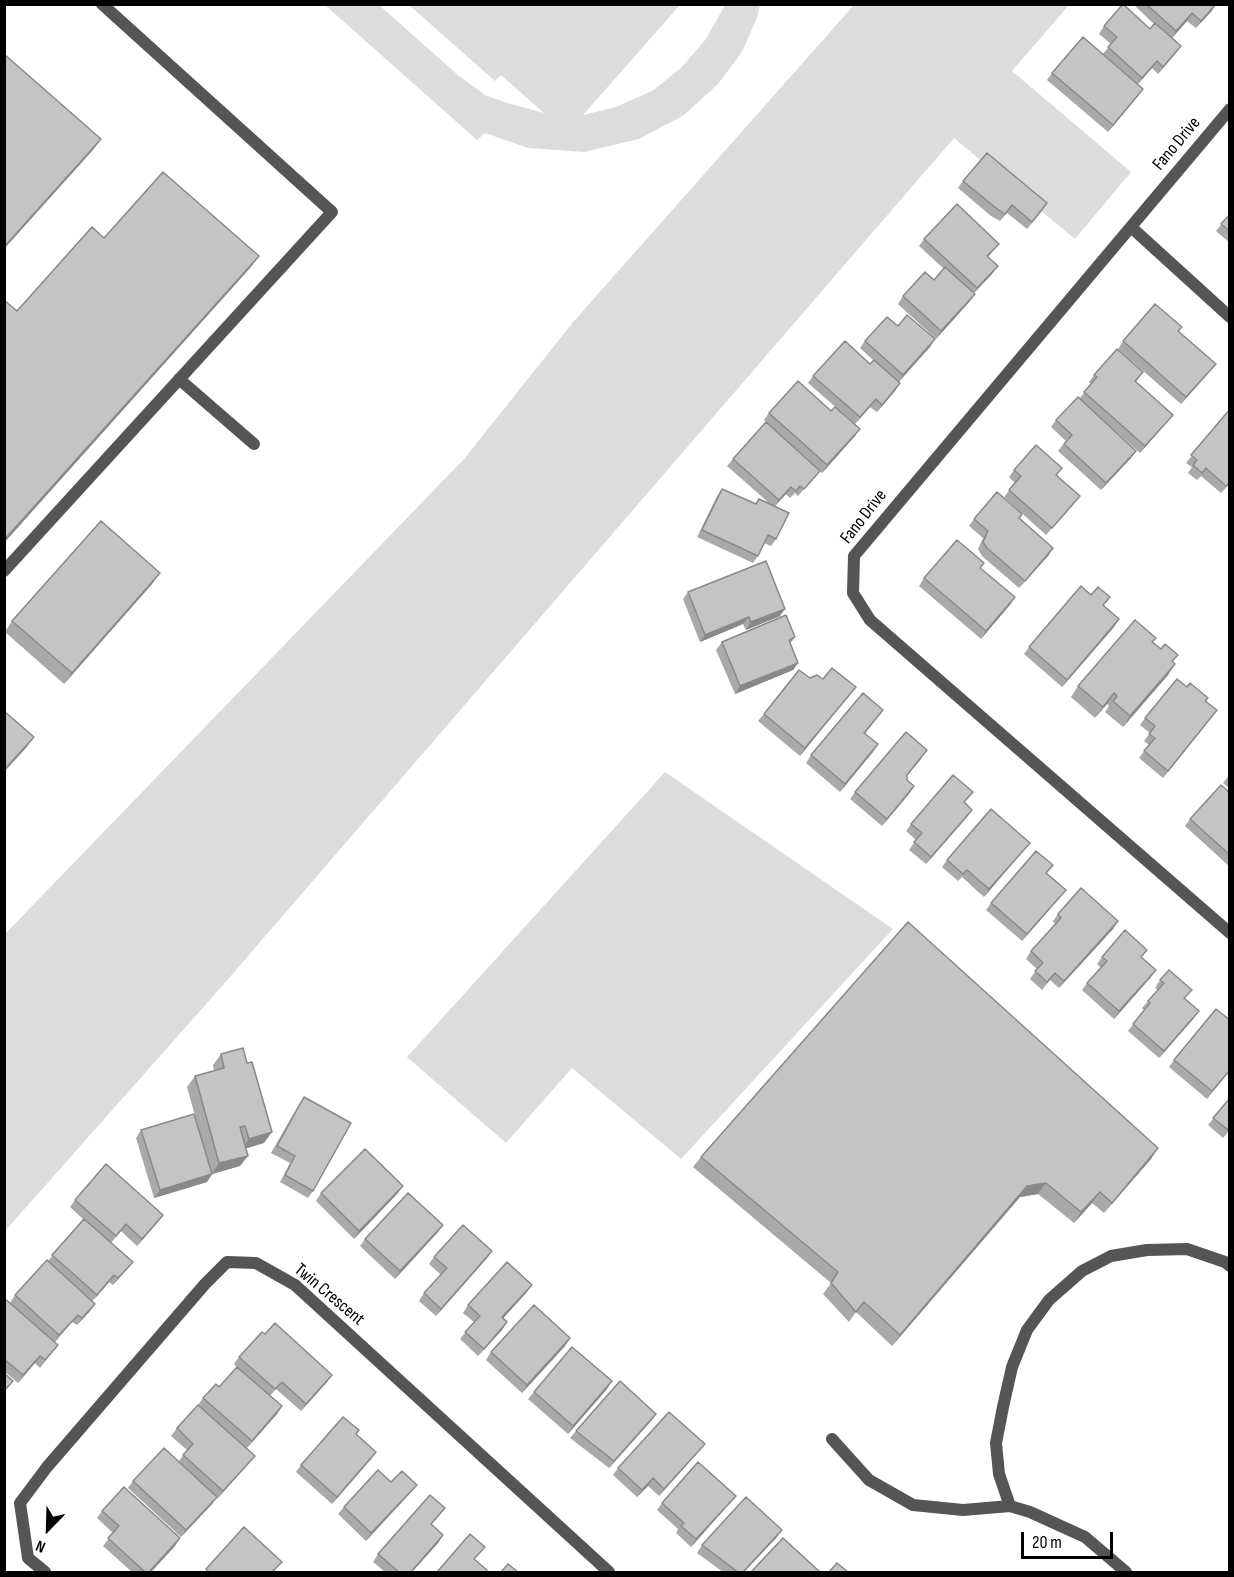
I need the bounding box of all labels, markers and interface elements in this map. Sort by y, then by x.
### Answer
street label: Fano Drive [1149,113,1205,175]
street label: Fano Drive [836,486,892,548]
street label: Twin Crescent [289,1259,369,1331]
north arrow [18,1499,78,1559]
scale bar [1024,1520,1116,1558]
text: 20 m [1032,1532,1062,1553]
text: N [33,1536,48,1556]

